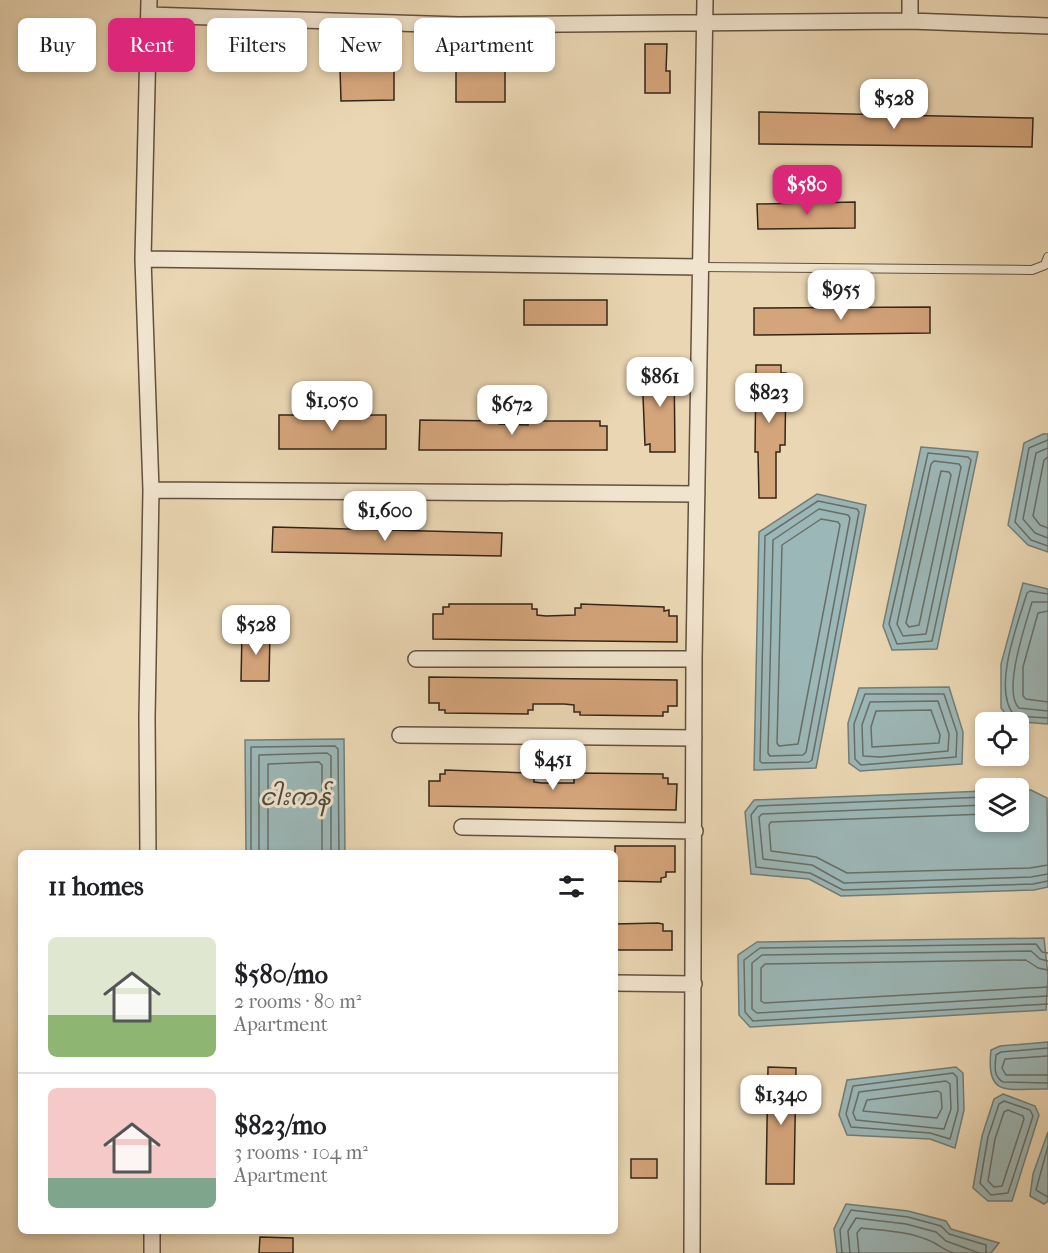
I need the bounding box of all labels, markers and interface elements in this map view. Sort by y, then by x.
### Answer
chip: Buy [18,18,96,72]
chip: Rent [108,18,195,72]
chip: Filters [207,18,307,72]
chip: New [319,18,402,72]
chip: Apartment [414,18,555,72]
pin: $528 [858,79,930,130]
text: $528 [874,87,914,110]
pin: $580 [771,165,843,216]
text: $580 [787,173,827,196]
pin: $955 [805,270,877,321]
text: $955 [822,278,860,301]
pin: $861 [624,357,696,408]
text: $861 [641,365,679,388]
pin: $823 [733,373,805,424]
pin: $1,050 [283,381,381,432]
text: $823 [749,381,789,404]
pin: $672 [476,385,548,436]
text: $1,050 [306,389,358,412]
text: $672 [491,393,533,416]
pin: $1,600 [336,491,434,542]
text: $1,600 [357,499,413,522]
pin: $528 [220,605,292,656]
text: $528 [236,613,276,636]
map controls [975,712,1029,832]
button: locate [975,712,1029,766]
pin: $451 [517,740,589,791]
text: $451 [534,748,572,771]
button: layers [975,778,1029,832]
water label: ငါးကန် [260,780,334,817]
icon: filters [555,870,588,903]
text: 11 homes [48,871,144,902]
text: $580/mo [234,959,328,990]
icon: home [96,961,168,1033]
text: 2 rooms · 80 m² [234,990,361,1013]
text: Apartment [234,1013,328,1036]
pin: $1,340 [732,1075,830,1126]
text: $1,340 [754,1083,808,1106]
text: $823/mo [234,1110,326,1141]
icon: home [96,1112,168,1184]
text: 3 rooms · 104 m² [234,1141,368,1164]
text: Apartment [234,1164,328,1187]

